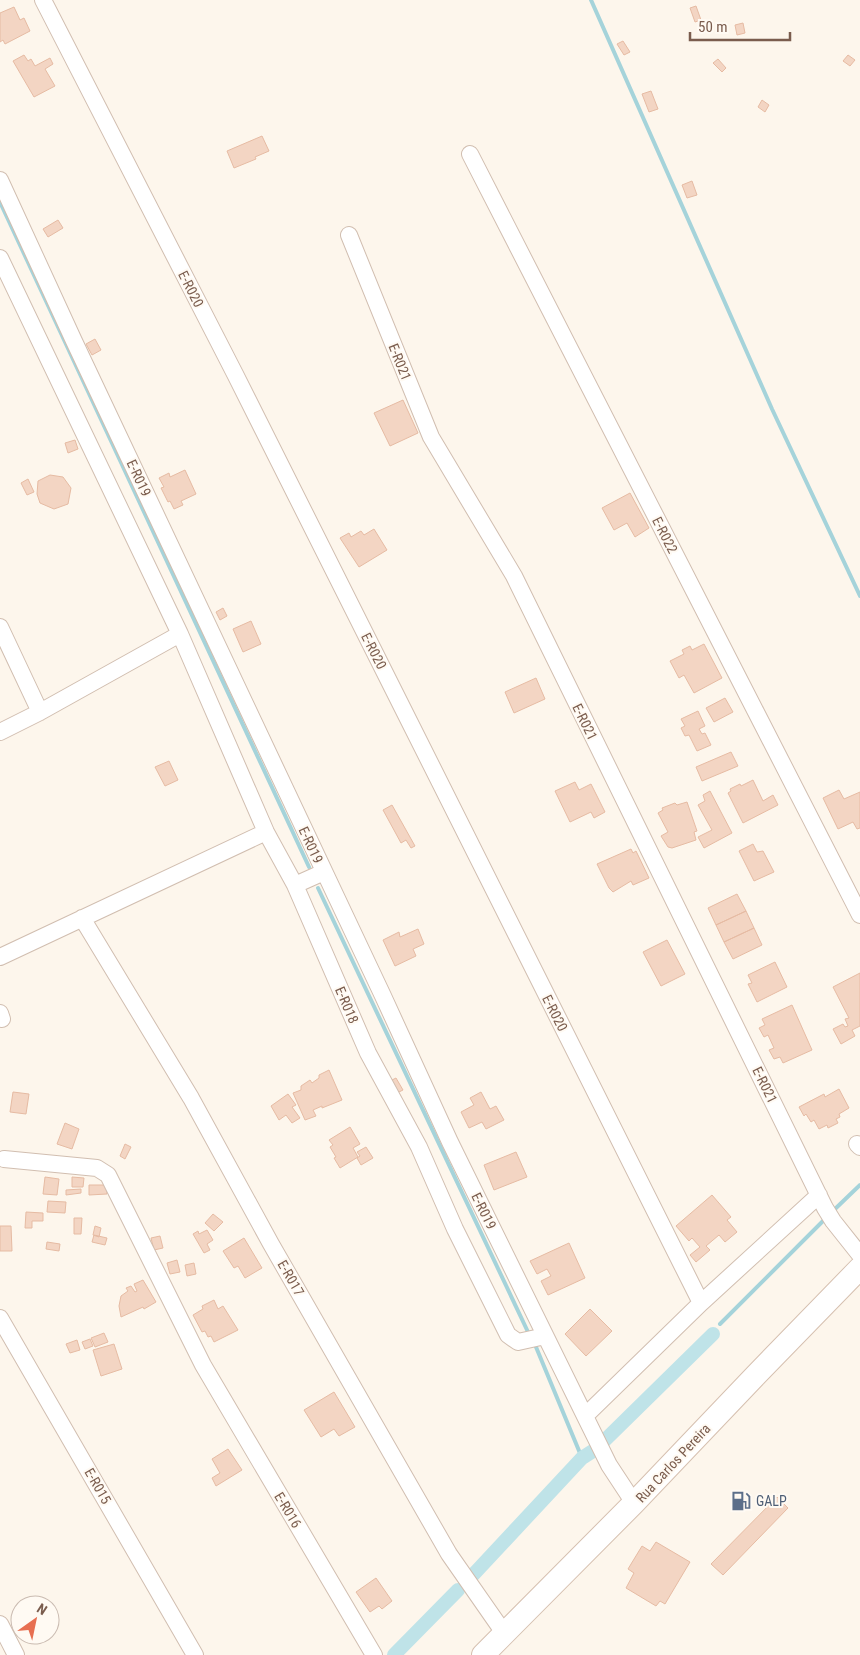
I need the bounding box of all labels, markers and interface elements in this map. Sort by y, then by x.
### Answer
scale bar [690,10,790,42]
text: 50 m [698,18,728,36]
street label: E-R020 [175,268,207,310]
street label: E-R021 [385,341,415,383]
street label: E-R019 [124,457,154,499]
street label: E-R022 [649,514,681,556]
street label: E-R020 [358,630,390,672]
street label: E-R021 [569,701,601,743]
street label: E-R019 [296,824,326,866]
street label: E-R018 [332,984,362,1026]
street label: E-R020 [539,992,571,1034]
street label: E-R021 [749,1064,781,1106]
street label: E-R019 [468,1190,500,1232]
street label: E-R017 [274,1257,308,1299]
street label: Rua Carlos Pereira [632,1420,714,1506]
street label: E-R015 [81,1465,115,1507]
street label: E-R016 [271,1489,305,1531]
fuel station icon: GALP [730,1490,752,1512]
place label: GALP [756,1493,787,1509]
north arrow [10,1595,60,1645]
text: N [34,1600,50,1618]

